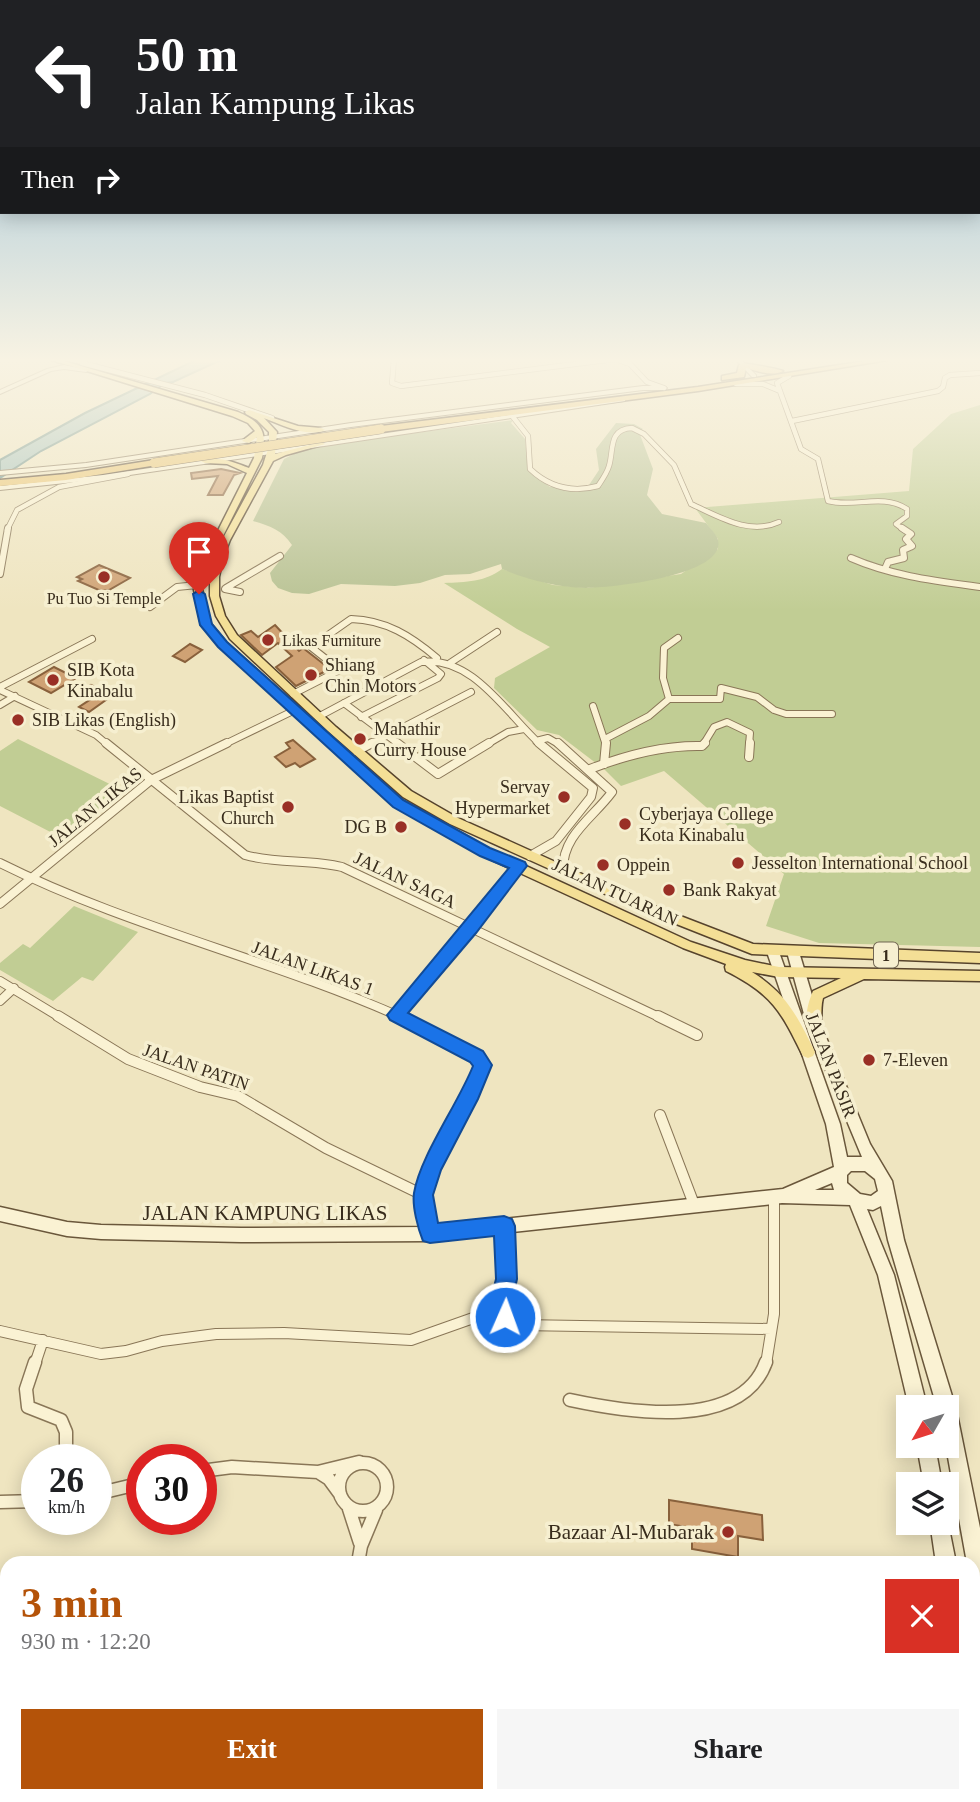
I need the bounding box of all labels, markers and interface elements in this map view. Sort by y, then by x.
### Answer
text: 50 m [136,27,238,82]
icon: left [21,28,112,119]
text: Jalan Kampung Likas [136,85,415,121]
icon: right [88,161,126,199]
text: Then [21,165,74,194]
pin [169,522,229,594]
icon: arrive [180,533,218,571]
marker: Pu Tuo Si Temple [96,569,112,585]
place label: Pu Tuo Si Temple [47,590,161,608]
marker: Likas Furniture [260,632,276,648]
place label: Likas Furniture [282,632,381,649]
place label: Shiang Chin Motors [325,655,417,696]
place label: SIB Kota Kinabalu [67,660,135,701]
marker: Shiang Chin Motors [303,667,319,683]
marker: SIB Kota Kinabalu [45,672,61,688]
place label: SIB Likas (English) [32,710,176,731]
marker: SIB Likas (English) [10,712,26,728]
place label: Mahathir Curry House [374,719,467,760]
marker: Mahathir Curry House [352,731,368,747]
street label: JALAN LIKAS [44,763,146,851]
place label: Servay Hypermarket [455,777,550,818]
place label: Likas Baptist Church [179,787,274,828]
marker: Servay Hypermarket [556,789,572,805]
marker: Likas Baptist Church [280,799,296,815]
place label: Cyberjaya College Kota Kinabalu [639,804,773,845]
marker: Cyberjaya College Kota Kinabalu [617,816,633,832]
place label: DG B [344,817,387,837]
marker: DG B [393,819,409,835]
street label: JALAN SAGA [351,848,459,912]
place label: Jesselton International School [752,853,968,873]
street label: JALAN TUARAN [549,854,681,930]
place label: Oppein [617,855,670,875]
marker: Jesselton International School [730,855,746,871]
marker: Oppein [595,857,611,873]
place label: Bank Rakyat [683,880,776,900]
marker: Bank Rakyat [661,882,677,898]
street label: JALAN LIKAS 1 [249,937,377,999]
road number: 1 [874,942,898,967]
street label: JALAN PASIR [802,1010,860,1120]
street label: JALAN PATIN [140,1039,252,1095]
place label: 7-Eleven [883,1050,948,1070]
marker: 7-Eleven [861,1052,877,1068]
street label: JALAN KAMPUNG LIKAS [142,1201,388,1225]
position arrow [468,1280,542,1354]
north arrow [896,1395,959,1458]
map controls [896,1395,959,1535]
speed limit sign: 30 [126,1444,217,1535]
text: 26 [49,1461,84,1500]
button: layers [896,1472,959,1535]
text: km/h [48,1497,85,1517]
place label: Bazaar Al-Mubarak [548,1520,714,1544]
marker: Bazaar Al-Mubarak [720,1524,736,1540]
button: close [885,1579,959,1653]
text: 3 min [21,1580,123,1626]
text: 930 m · 12:20 [21,1629,151,1654]
button: Exit [21,1709,483,1789]
button: Share [497,1709,959,1789]

